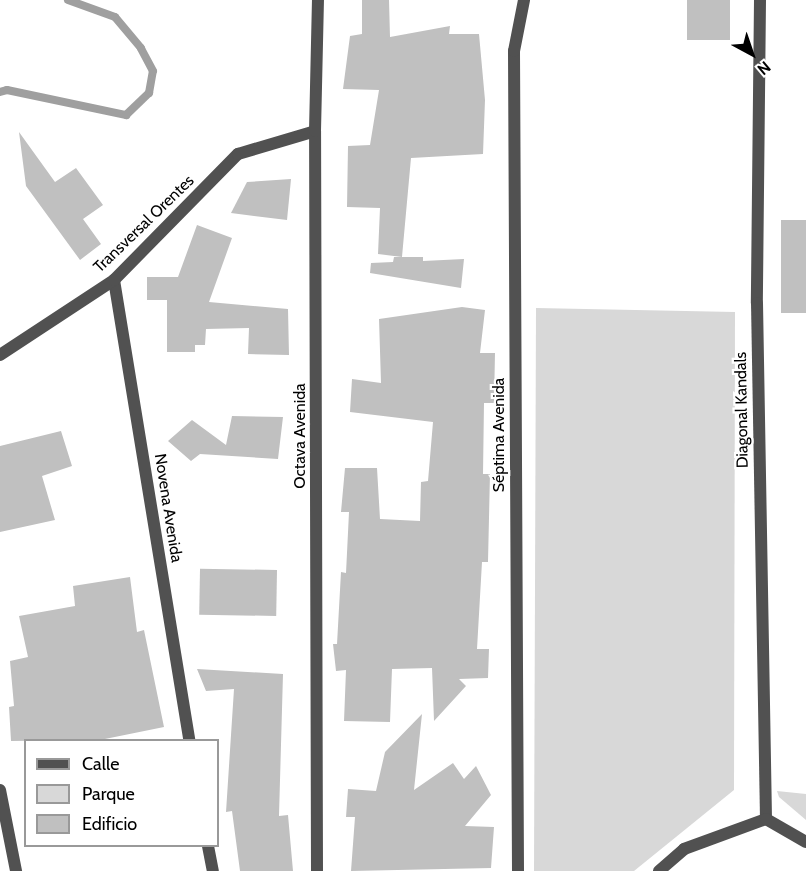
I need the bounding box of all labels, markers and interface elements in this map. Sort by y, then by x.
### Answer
north arrow [722,24,782,84]
text: N [753,57,774,79]
street label: Transversal Orentes [90,171,198,277]
street label: Diagonal Kandals [731,352,753,468]
street label: Séptima Avenida [489,378,509,492]
street label: Octava Avenida [290,383,310,489]
street label: Novena Avenida [150,452,186,564]
legend [24,739,219,847]
text: Calle [82,753,119,775]
text: Parque [82,783,135,805]
text: Edificio [82,813,137,835]

